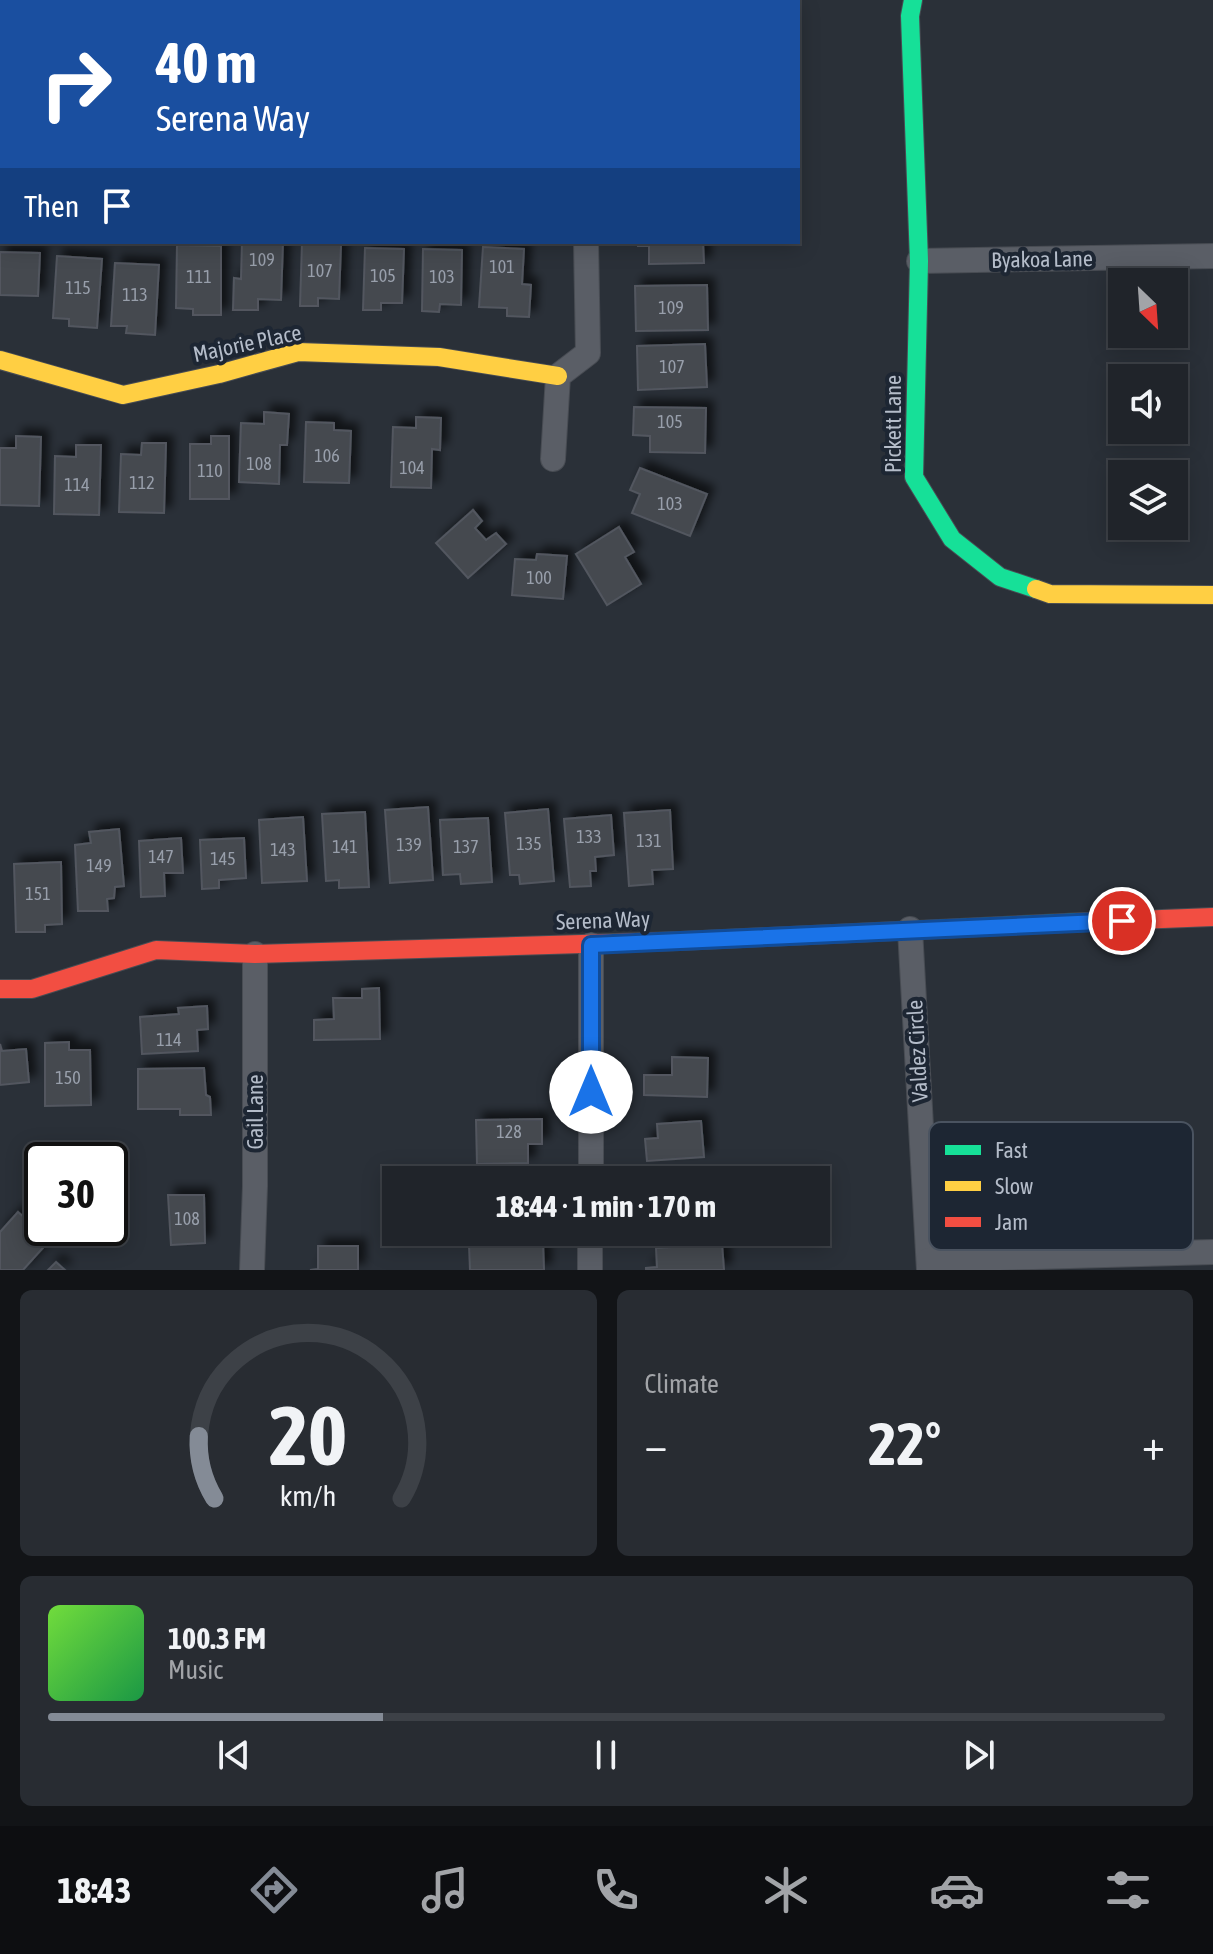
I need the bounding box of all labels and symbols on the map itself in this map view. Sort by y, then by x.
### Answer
street label: Byakoa Lane [991,245,1093,273]
house number: 109 [249,249,275,270]
house number: 101 [489,256,515,277]
house number: 107 [307,260,333,281]
house number: 105 [370,265,396,286]
house number: 111 [186,266,212,287]
house number: 103 [429,266,455,287]
north arrow [1108,268,1188,348]
house number: 115 [65,277,91,298]
house number: 113 [122,284,148,305]
house number: 109 [658,297,684,318]
street label: Majorie Place [191,319,303,367]
house number: 107 [659,356,685,377]
street label: Pickett Lane [880,375,906,473]
house number: 105 [657,411,683,432]
house number: 106 [314,445,340,466]
house number: 108 [246,453,272,474]
house number: 104 [399,457,425,478]
house number: 110 [197,460,223,481]
house number: 112 [129,472,155,493]
house number: 114 [64,474,90,495]
house number: 103 [657,493,683,514]
house number: 100 [526,567,552,588]
house number: 133 [576,826,602,847]
house number: 131 [636,830,662,851]
house number: 135 [516,833,542,854]
house number: 139 [396,834,422,855]
house number: 141 [332,836,358,857]
house number: 137 [453,836,479,857]
house number: 143 [270,839,296,860]
house number: 147 [148,846,174,867]
house number: 145 [210,848,236,869]
house number: 149 [86,855,112,876]
house number: 151 [25,883,51,904]
pin [1088,887,1156,955]
street label: Serena Way [555,905,651,935]
street label: Valdez Circle [901,999,933,1103]
house number: 114 [156,1029,182,1050]
position arrow [549,1050,633,1134]
house number: 150 [55,1067,81,1088]
street label: Gail Lane [242,1074,268,1150]
house number: 128 [496,1121,522,1142]
legend [929,1122,1193,1250]
text: Fast [995,1137,1028,1163]
speed limit sign: 30 [24,1142,128,1246]
text: Slow [995,1173,1033,1199]
house number: 108 [174,1208,200,1229]
text: Jam [995,1209,1028,1235]

